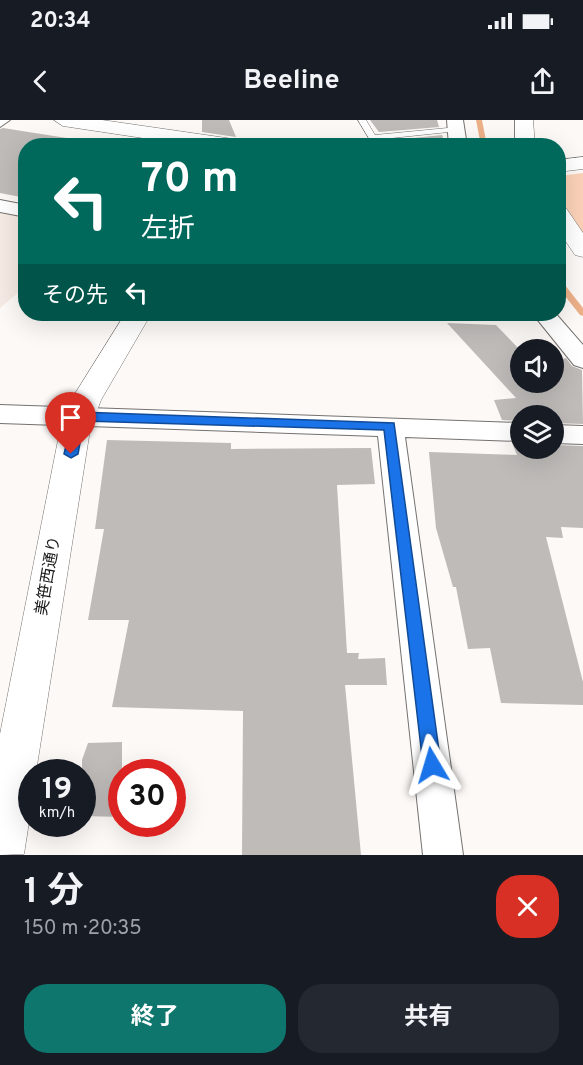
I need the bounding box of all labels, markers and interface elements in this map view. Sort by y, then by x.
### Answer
text: 20:34 [30,8,91,35]
text: Beeline [243,64,340,98]
icon: back [24,65,57,98]
icon: share [526,65,559,98]
text: 70 m [141,154,239,207]
icon: left [42,162,120,240]
text: 左折 [141,213,195,247]
icon: left [120,276,153,309]
text: その先 [42,283,108,310]
map controls [510,339,564,459]
button: sound [510,339,564,393]
pin [45,392,96,454]
icon: arrive [54,401,87,434]
button: layers [510,405,564,459]
street label: 美笹西通り [32,535,66,617]
position arrow [400,733,464,797]
speed limit sign: 30 [108,759,186,837]
text: 19 [42,772,72,809]
text: km/h [39,804,75,823]
text: 1 分 [24,870,83,916]
button: close [496,875,559,938]
text: 150 m · 20:35 [24,916,142,942]
button: 終了 [24,984,286,1053]
button: 共有 [298,984,559,1053]

